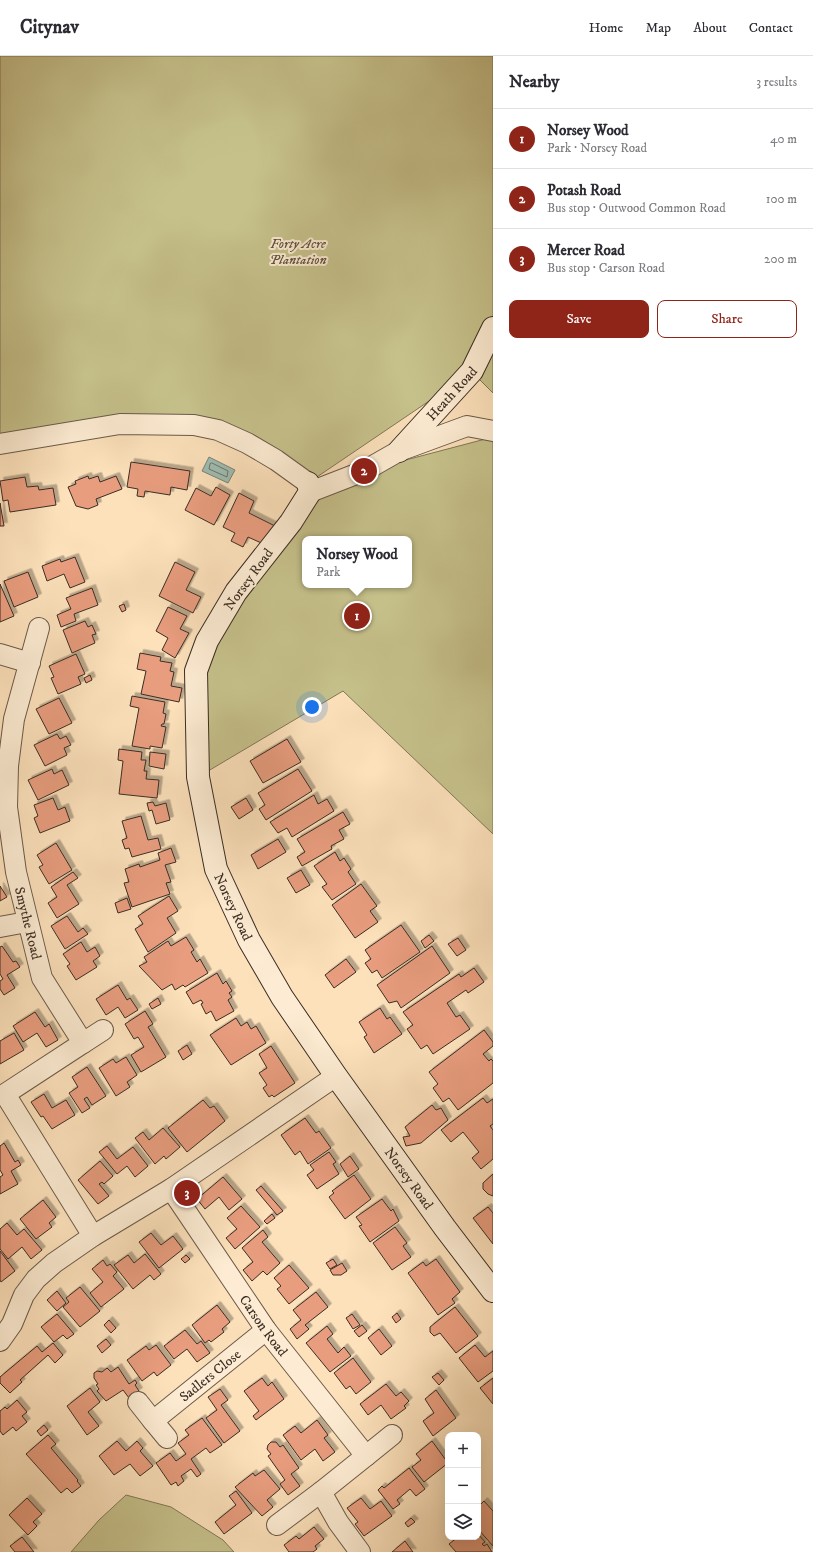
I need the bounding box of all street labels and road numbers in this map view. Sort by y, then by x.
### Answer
street label: Heath Road [423,363,482,425]
street label: Norsey Road [220,545,277,614]
street label: Norsey Road [209,871,256,944]
street label: Smythe Road [10,885,45,961]
street label: Norsey Road [380,1144,437,1213]
street label: Carson Road [235,1292,291,1360]
street label: Sadlers Close [176,1346,245,1406]

